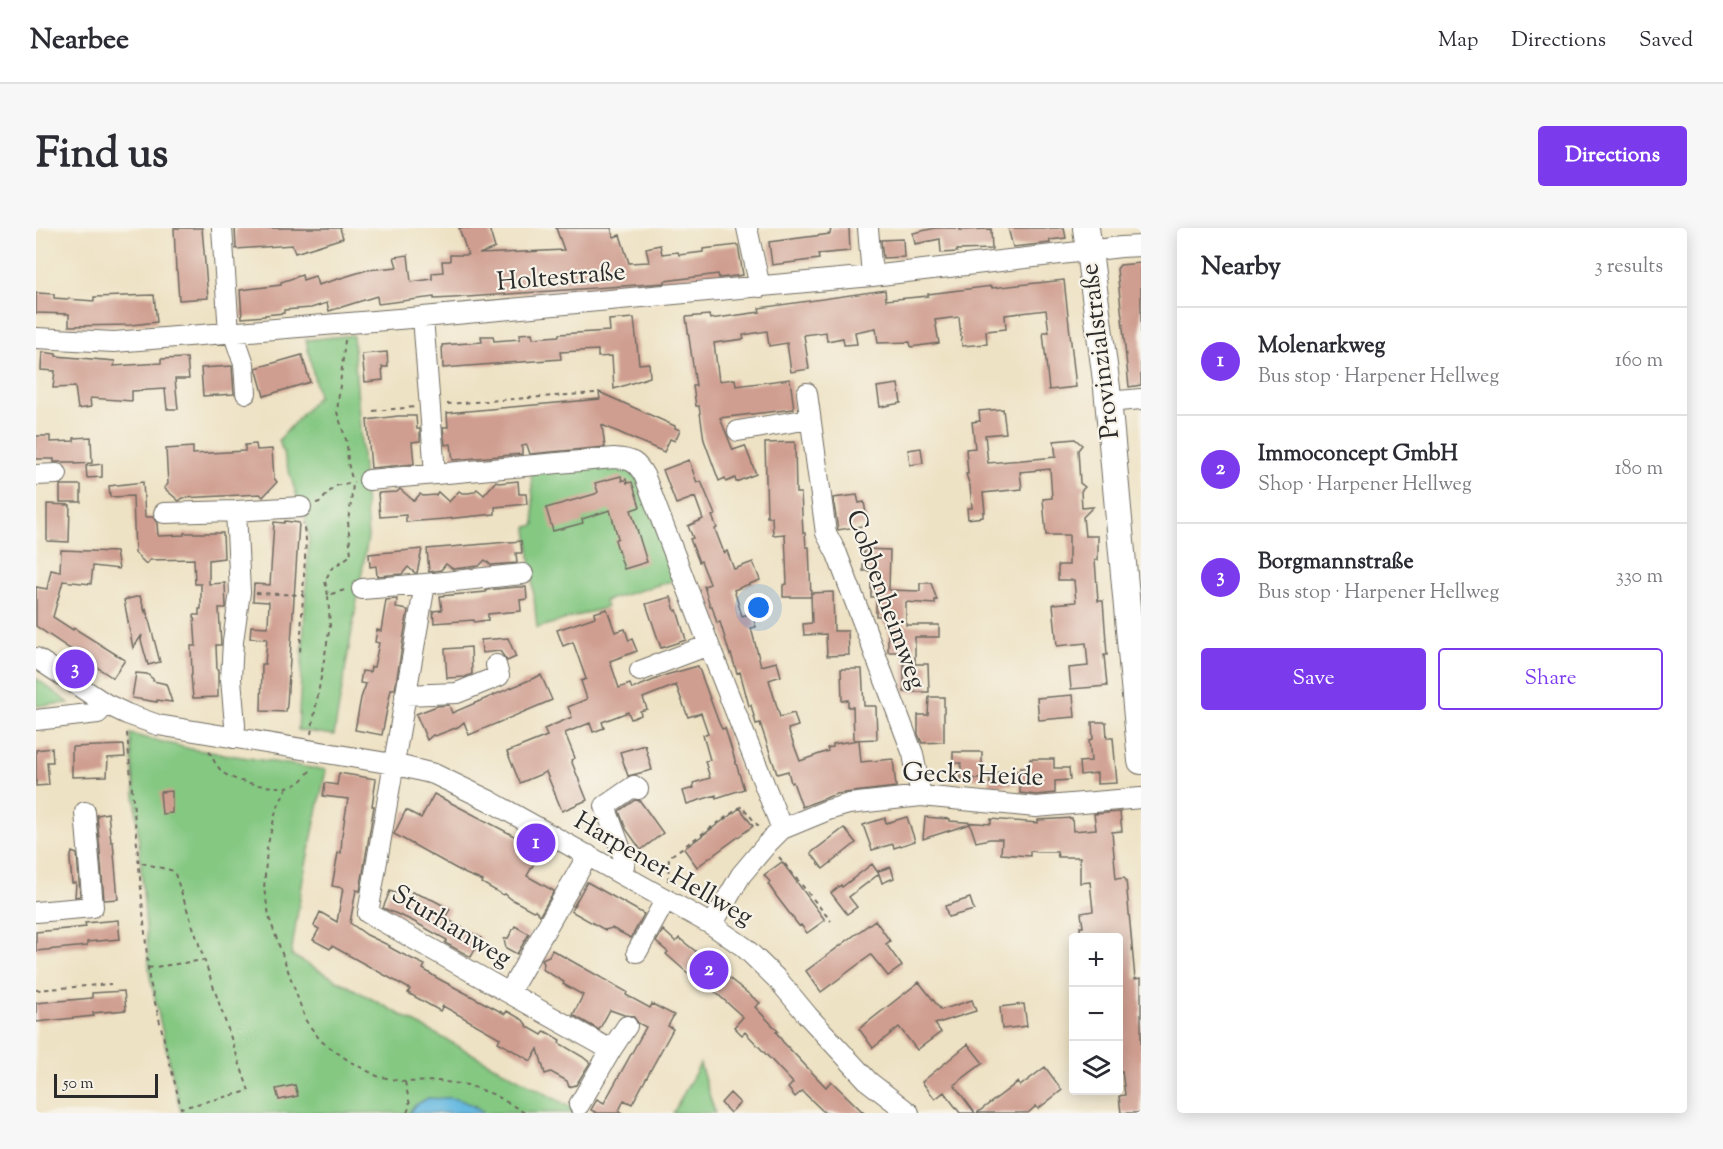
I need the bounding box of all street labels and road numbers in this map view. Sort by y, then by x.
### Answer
street label: Holtestraße [495,254,627,302]
street label: Provinzialstraße [1072,261,1130,441]
street label: Cobbenheimweg [835,505,935,695]
street label: Gecks Heide [902,755,1044,797]
street label: Harpener Hellweg [567,804,759,936]
street label: Sturhanweg [384,877,518,977]

